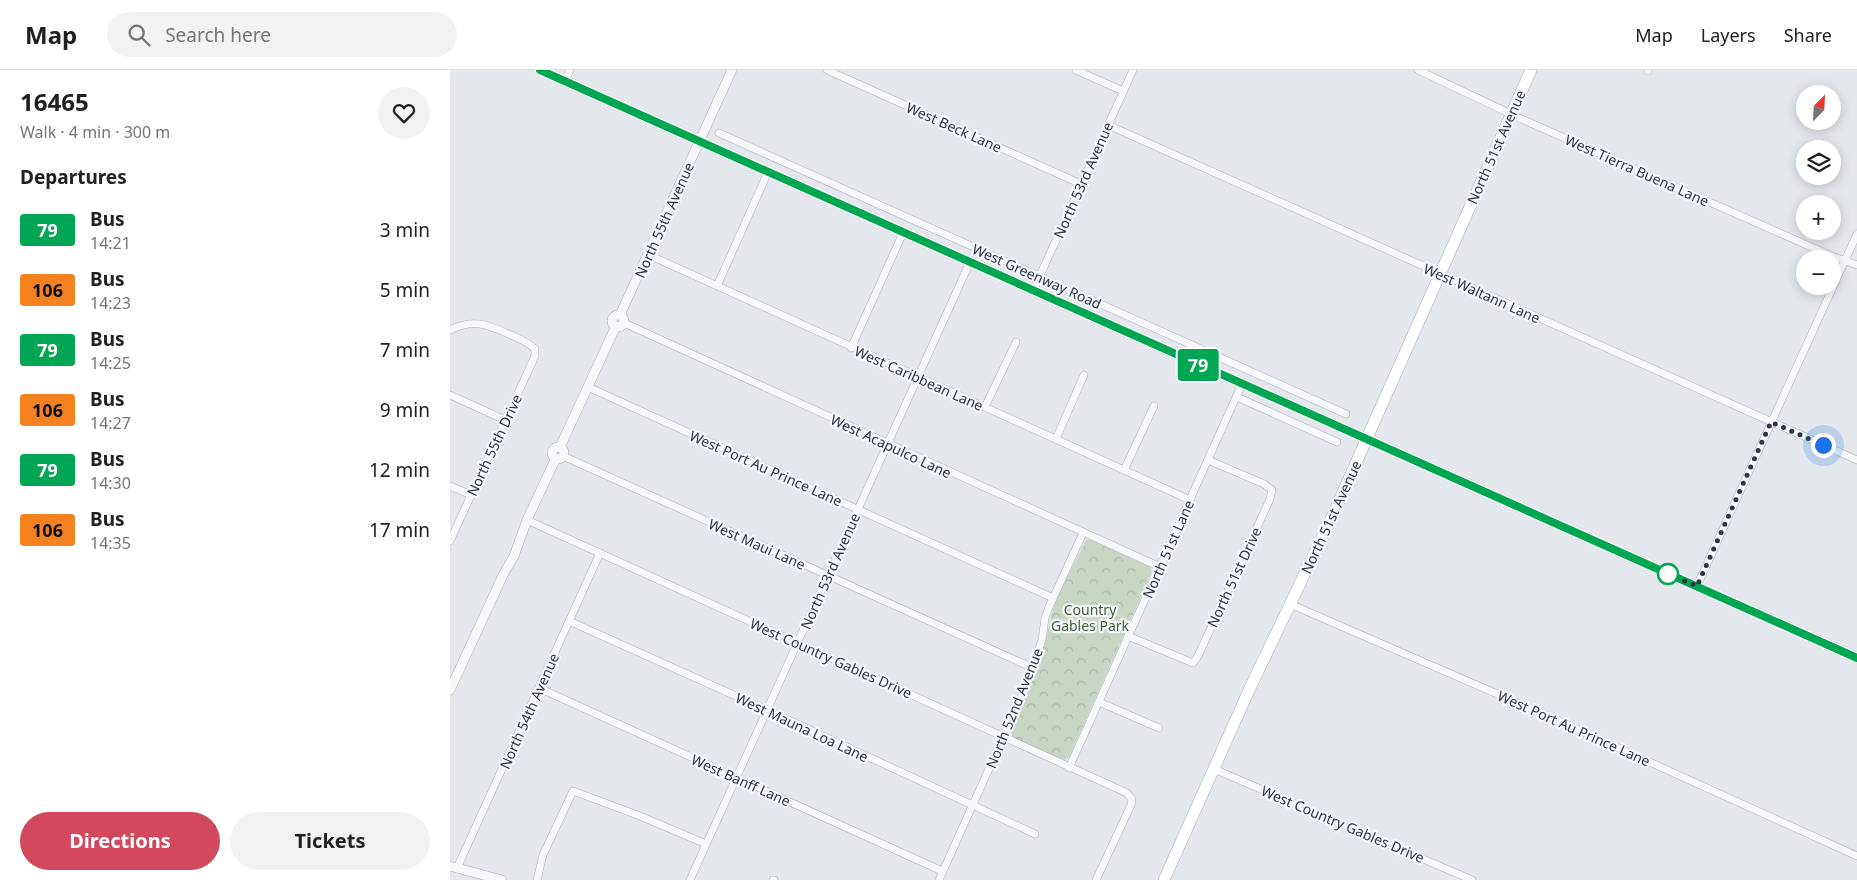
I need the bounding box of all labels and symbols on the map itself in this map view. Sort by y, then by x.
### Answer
north arrow [1796,85,1841,130]
street label: North 51st Avenue [1462,87,1530,207]
street label: West Beck Lane [903,97,1005,157]
street label: North 53rd Avenue [1049,119,1117,241]
street label: West Tierra Buena Lane [1562,130,1712,210]
street label: North 55th Avenue [630,159,698,281]
street label: West Greenway Road [969,239,1105,313]
street label: West Waltann Lane [1421,259,1543,327]
street label: West Caribbean Lane [852,341,987,415]
line badge: 79 [1176,349,1220,381]
street label: North 55th Drive [462,391,526,499]
street label: West Acapulco Lane [828,410,954,482]
street label: West Port Au Prince Lane [687,426,845,510]
your location [1811,433,1836,458]
street label: North 51st Avenue [1296,457,1366,577]
street label: North 51st Lane [1138,497,1198,601]
street label: North 53rd Avenue [796,510,864,632]
street label: West Maui Lane [706,514,809,574]
street label: North 51st Drive [1203,524,1266,630]
unlabelled marker [1657,563,1679,585]
park label: Country Gables Park [1051,600,1130,635]
street label: West Country Gables Drive [747,614,915,702]
street label: North 52nd Avenue [981,645,1047,771]
street label: North 54th Avenue [495,650,563,772]
street label: West Port Au Prince Lane [1495,686,1653,770]
street label: West Mauna Loa Lane [733,688,872,766]
street label: West Banff Lane [688,750,794,810]
street label: West Country Gables Drive [1259,781,1428,867]

